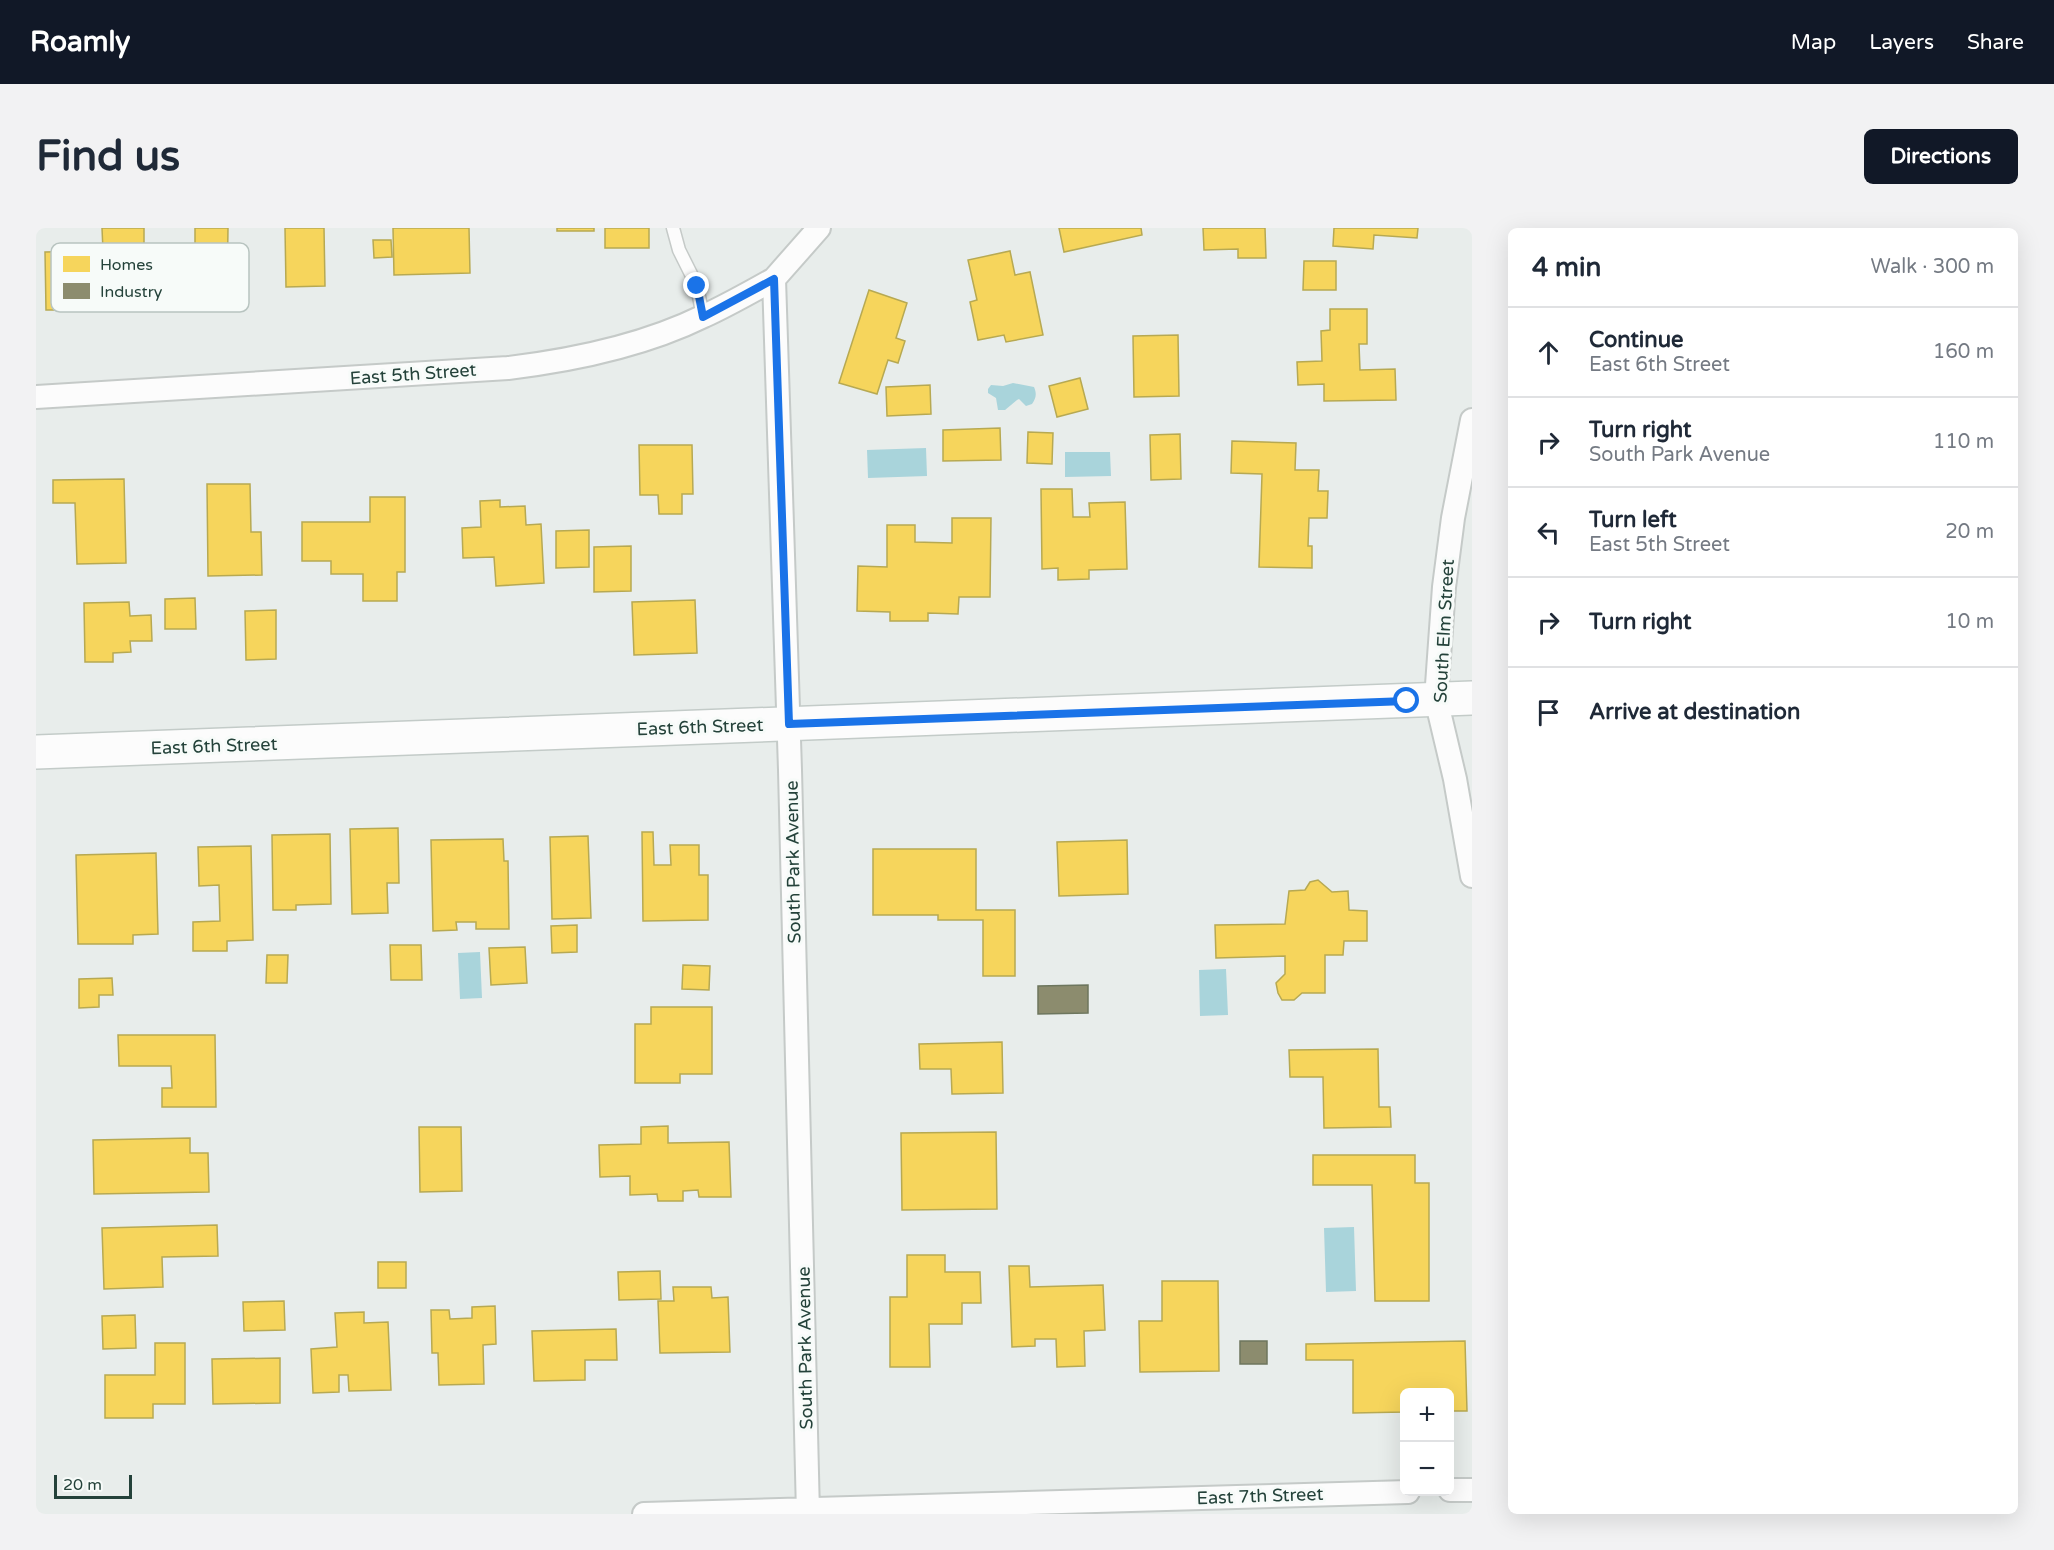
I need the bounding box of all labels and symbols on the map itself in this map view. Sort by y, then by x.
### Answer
legend [51,243,249,312]
text: Homes [100,255,153,275]
route end [683,272,709,298]
text: Industry [100,282,163,302]
street label: East 5th Street [349,359,477,389]
street label: South Elm Street [1429,558,1459,704]
route start [1393,687,1419,713]
street label: East 6th Street [636,714,764,740]
street label: East 6th Street [150,733,278,759]
street label: South Park Avenue [781,780,805,944]
street label: South Park Avenue [793,1266,817,1430]
scale bar [54,1472,132,1500]
street label: East 7th Street [1196,1483,1324,1509]

